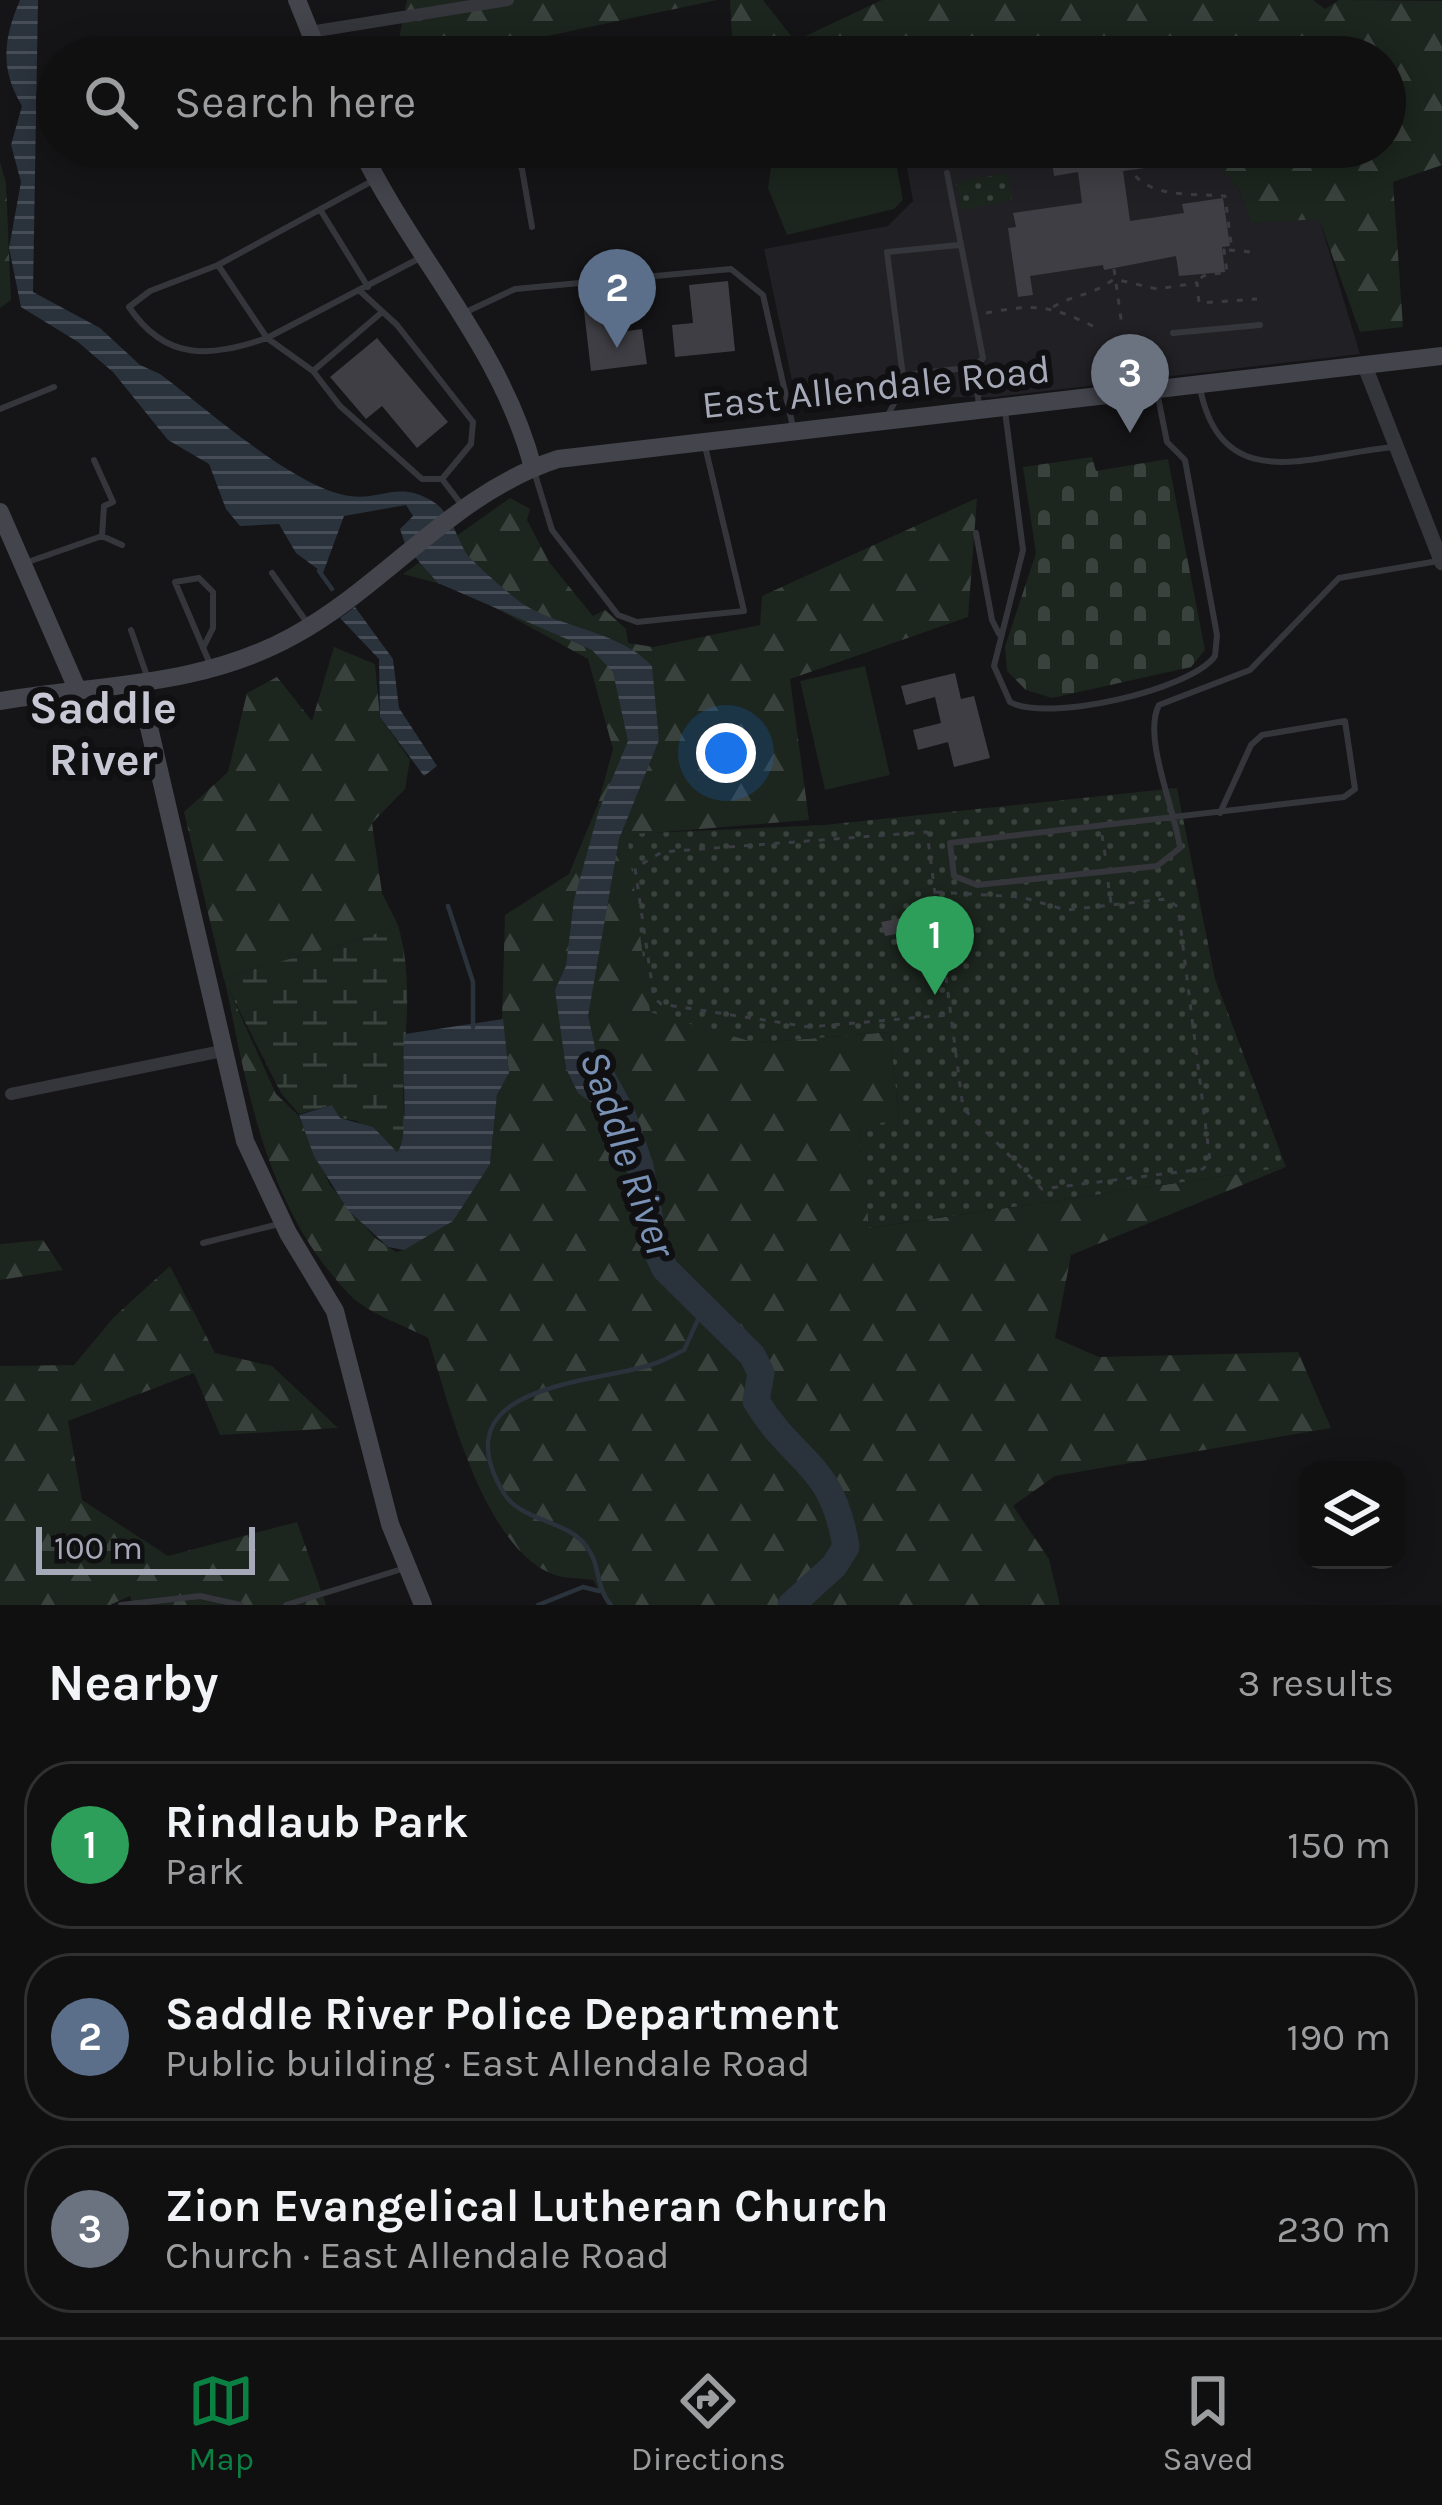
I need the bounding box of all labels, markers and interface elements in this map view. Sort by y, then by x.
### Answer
search box [36,36,1406,168]
icon: search [78,69,144,135]
text: Search here [174,76,416,128]
pin: 2 [578,249,656,348]
pin: 3 [1091,334,1169,433]
street label: East Allendale Road [699,346,1053,428]
district label: Saddle River [29,682,177,786]
your location [696,723,756,783]
pin: 1 [896,896,974,995]
water label: Saddle River [569,1044,687,1265]
map controls [1298,1461,1406,1569]
button: layers [1298,1461,1406,1569]
scale bar [36,1521,255,1574]
text: 100 m [54,1529,143,1567]
text: Nearby [48,1653,218,1713]
text: 3 results [1237,1660,1394,1706]
text: Rindlaub Park [165,1796,468,1848]
text: 1 [83,1822,97,1868]
text: 150 m [1287,1822,1391,1868]
text: Park [165,1848,244,1894]
text: Saddle River Police Department [165,1988,840,2040]
text: 2 [78,2014,102,2060]
text: 190 m [1287,2014,1391,2060]
text: Public building · East Allendale Road [165,2040,810,2086]
text: Zion Evangelical Lutheran Church [165,2180,889,2232]
text: 3 [78,2206,102,2252]
text: 230 m [1276,2206,1391,2252]
text: Church · East Allendale Road [165,2232,670,2278]
tab: Map [188,2368,254,2478]
tab: Directions [631,2368,786,2478]
tab: Saved [1163,2368,1254,2478]

